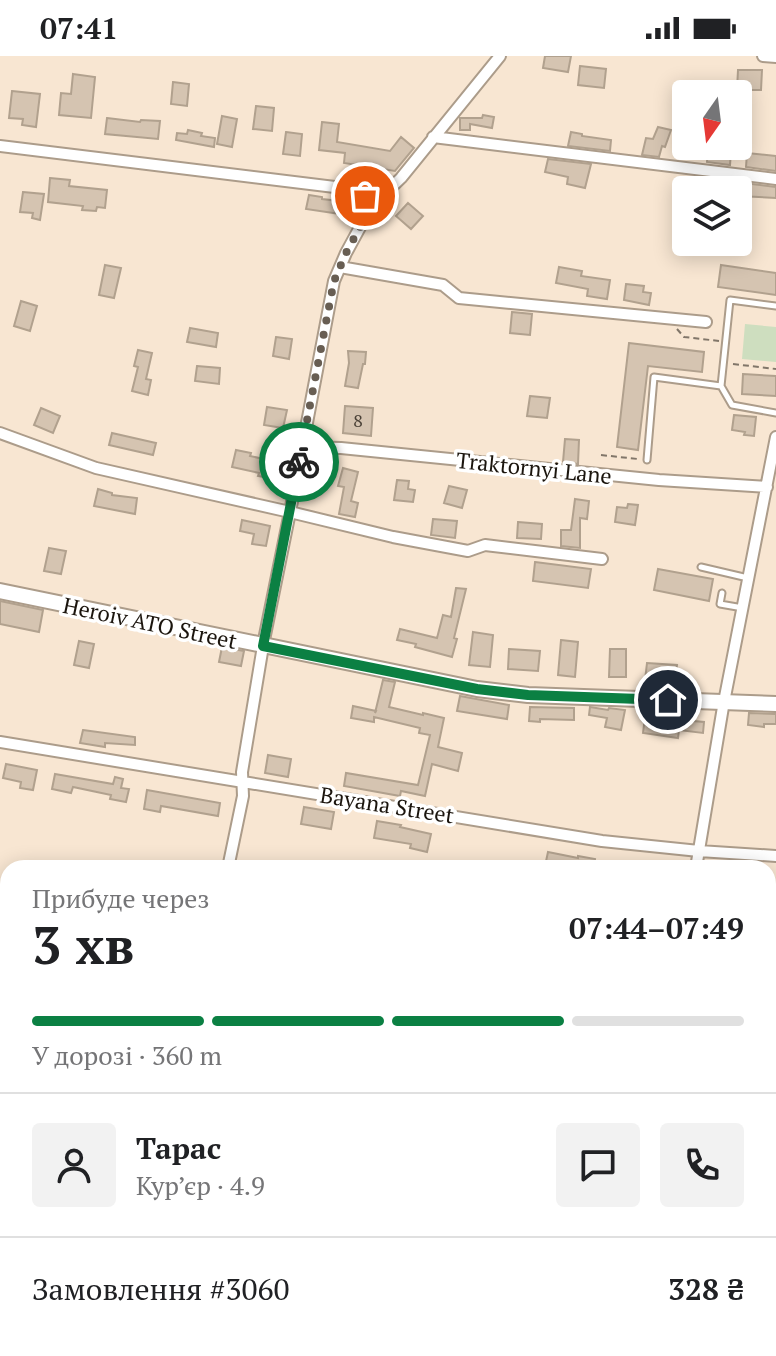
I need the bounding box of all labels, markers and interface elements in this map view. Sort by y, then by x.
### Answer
text: 07:41 [40,8,118,48]
north arrow [672,80,752,160]
map controls [672,80,752,256]
pin [331,162,399,230]
icon: bag [343,174,387,218]
button: layers [672,176,752,256]
house number: 8 [353,408,363,432]
courier [259,422,339,502]
icon: bike [277,440,321,484]
street label: Traktornyi Lane [455,445,613,490]
street label: Heroiv ATO Street [60,590,240,655]
pin [634,666,702,734]
icon: home [646,678,690,722]
street label: Bayana Street [318,780,456,829]
text: Прибуде через [32,881,210,915]
text: 07:44–07:49 [569,908,744,948]
text: 3 хв [32,910,134,979]
text: У дорозі · 360 m [32,1038,222,1072]
button: person [32,1123,116,1207]
button: chat [556,1123,640,1207]
button: phone [660,1123,744,1207]
text: Тарас [136,1128,221,1168]
text: Кур’єр · 4.9 [136,1168,265,1202]
text: Замовлення #3060 [32,1269,289,1309]
text: 328 ₴ [668,1269,744,1309]

